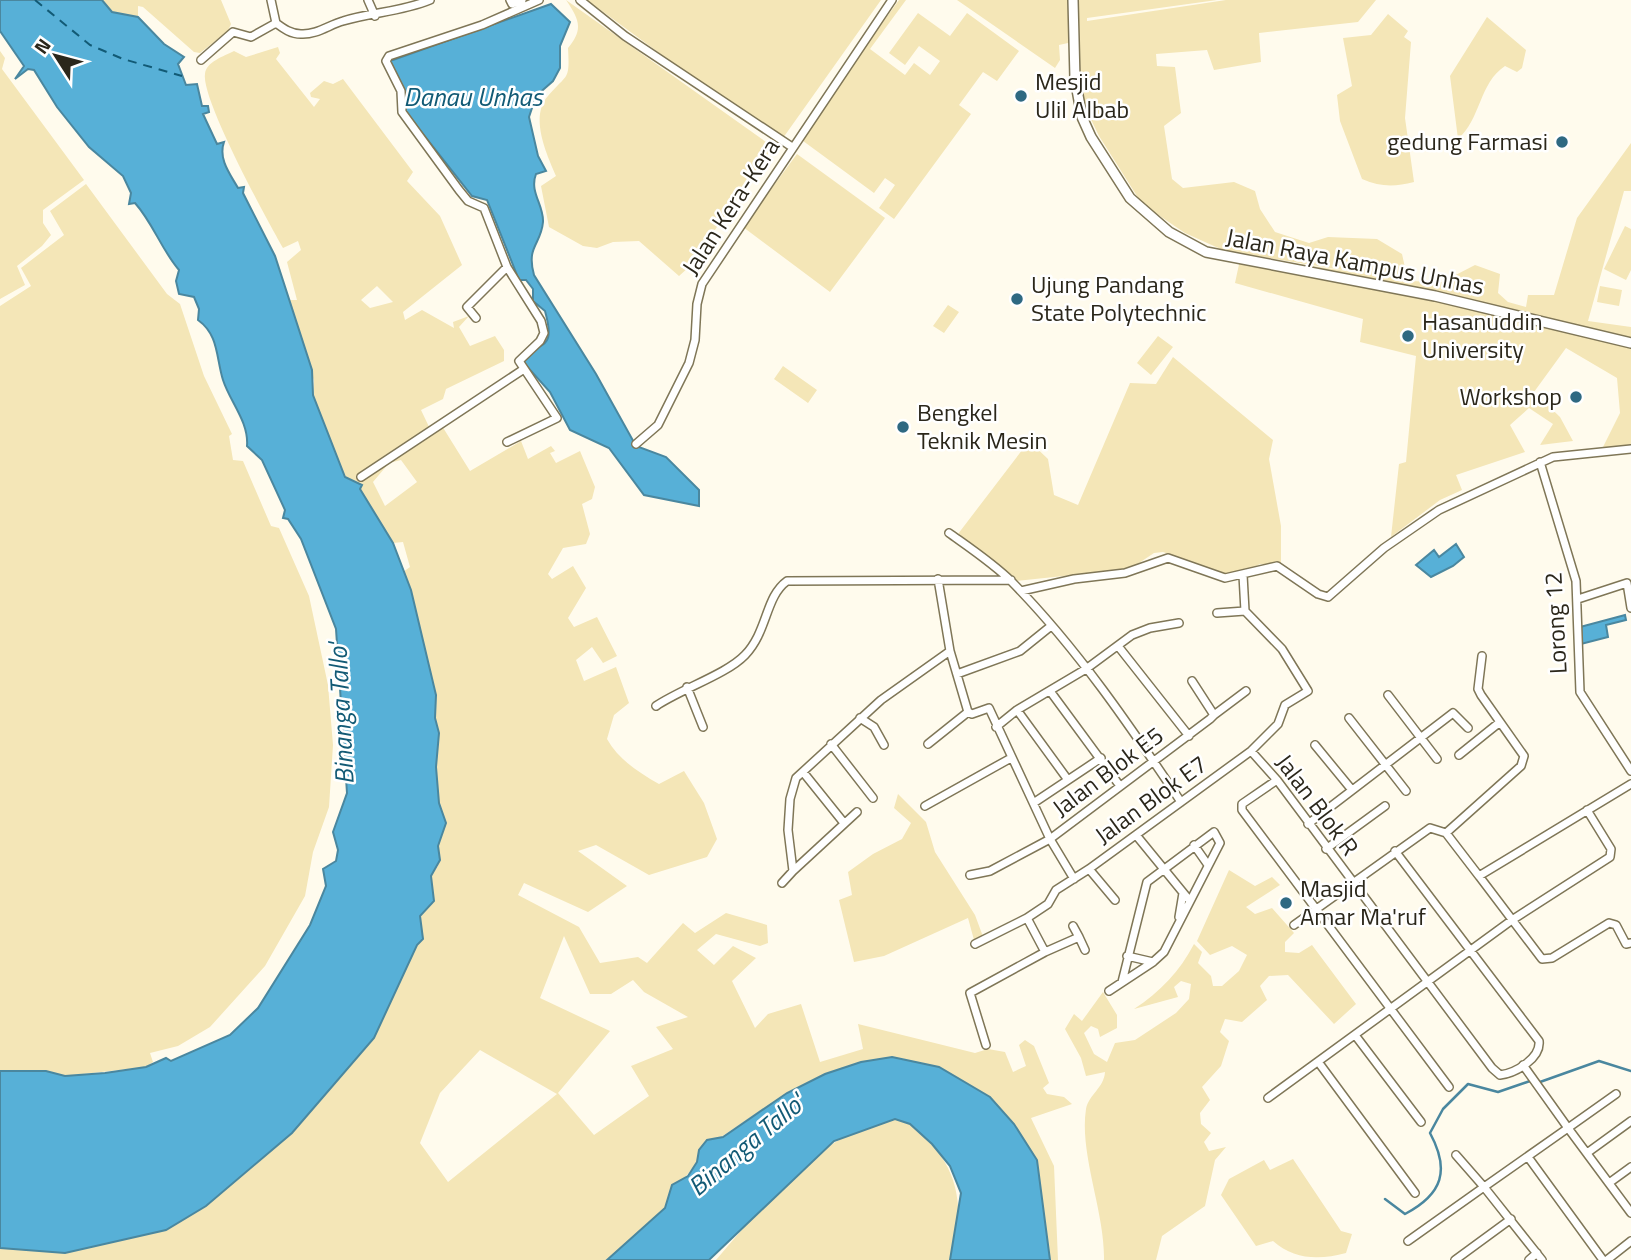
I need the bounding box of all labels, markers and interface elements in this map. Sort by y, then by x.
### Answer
north arrow [21,21,91,91]
text: N [26,32,57,60]
place label: Mesjid Ulil Albab [1035,63,1129,127]
water label: Danau Unhas [404,77,544,116]
marker: Mesjid Ulil Albab [1013,88,1029,104]
place label: gedung Farmasi [1387,123,1548,159]
street label: Jalan Kera-Kera [672,131,788,282]
marker: gedung Farmasi [1554,134,1570,150]
street label: Jalan Raya Kampus Unhas [1223,218,1487,304]
place label: Ujung Pandang State Polytechnic [1031,266,1207,330]
marker: Ujung Pandang State Polytechnic [1009,291,1025,307]
place label: Hasanuddin University [1422,303,1543,367]
marker: Hasanuddin University [1400,328,1416,344]
place label: Workshop [1459,378,1562,414]
marker: Workshop [1568,389,1584,405]
place label: Bengkel Teknik Mesin [917,394,1047,458]
marker: Bengkel Teknik Mesin [895,419,911,435]
street label: Lorong 12 [1534,571,1576,675]
water label: Binanga Tallo' [317,639,364,785]
street label: Jalan Blok E5 [1044,717,1171,825]
street label: Jalan Blok E7 [1087,746,1214,852]
street label: Jalan Blok R [1268,746,1368,863]
place label: Masjid Amar Ma'ruf [1300,870,1426,934]
marker: Masjid Amar Ma'ruf [1278,895,1294,911]
water label: Binanga Tallo' [679,1082,815,1205]

